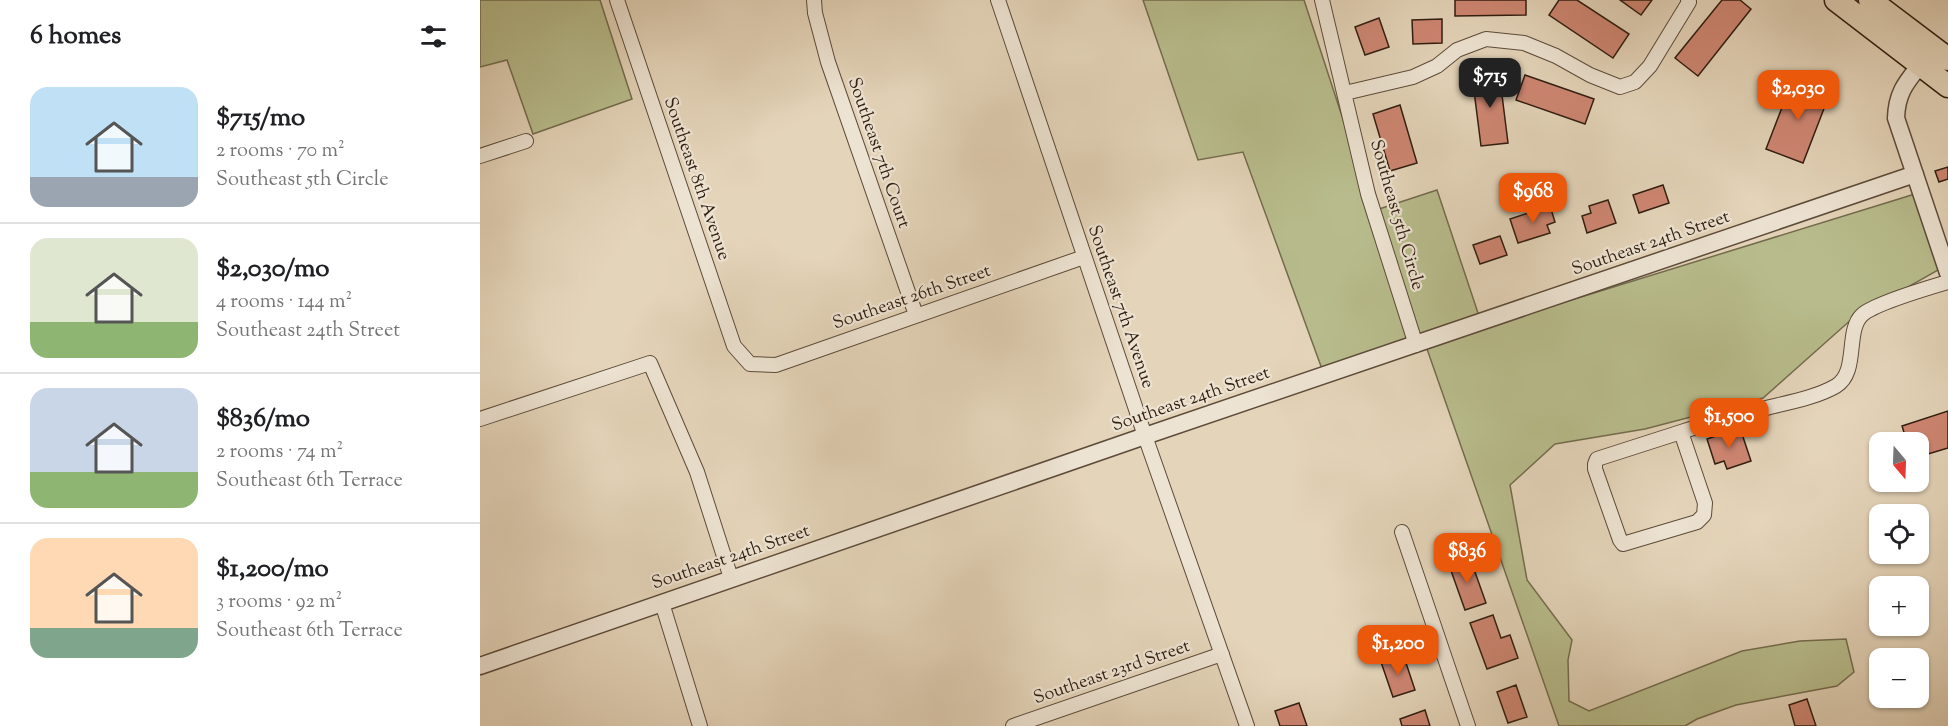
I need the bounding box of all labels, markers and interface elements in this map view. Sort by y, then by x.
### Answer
text: 6 homes [30,18,121,55]
icon: filters [417,20,450,53]
pin: $715 [1454,58,1526,109]
text: $715 [1473,63,1507,92]
pin: $2,030 [1749,70,1847,121]
street label: Southeast 7th Court [840,74,916,232]
text: $2,030 [1771,75,1825,104]
street label: Southeast 8th Avenue [656,94,736,264]
text: $715/mo [216,100,305,137]
icon: home [78,111,150,183]
text: 2 rooms · 70 m² [216,137,345,166]
street label: Southeast 5th Circle [1362,137,1430,293]
text: Southeast 5th Circle [216,166,389,195]
pin: $968 [1497,173,1569,224]
text: $968 [1513,178,1553,207]
street label: Southeast 24th Street [1568,205,1734,283]
street label: Southeast 7th Avenue [1080,222,1160,392]
text: $2,030/mo [216,251,330,288]
street label: Southeast 26th Street [830,259,994,337]
icon: home [78,262,150,334]
text: 4 rooms · 144 m² [216,288,352,317]
text: Southeast 24th Street [216,317,400,346]
street label: Southeast 24th Street [1108,361,1274,439]
pin: $1,500 [1680,398,1778,449]
text: $836/mo [216,401,310,438]
text: $1,500 [1704,403,1754,432]
icon: home [78,412,150,484]
north arrow [1869,432,1929,492]
map controls [1869,432,1929,708]
text: 2 rooms · 74 m² [216,438,343,467]
text: Southeast 6th Terrace [216,467,403,496]
button: locate [1869,504,1929,564]
street label: Southeast 24th Street [648,519,814,597]
pin: $836 [1431,533,1503,584]
text: $836 [1448,538,1486,567]
text: $1,200/mo [216,551,329,588]
icon: home [78,562,150,634]
button: + [1869,576,1929,636]
text: 3 rooms · 92 m² [216,588,342,617]
text: Southeast 6th Terrace [216,617,403,646]
pin: $1,200 [1349,625,1447,676]
text: $1,200 [1372,630,1424,659]
street label: Southeast 23rd Street [1030,634,1194,712]
button: − [1869,648,1929,708]

